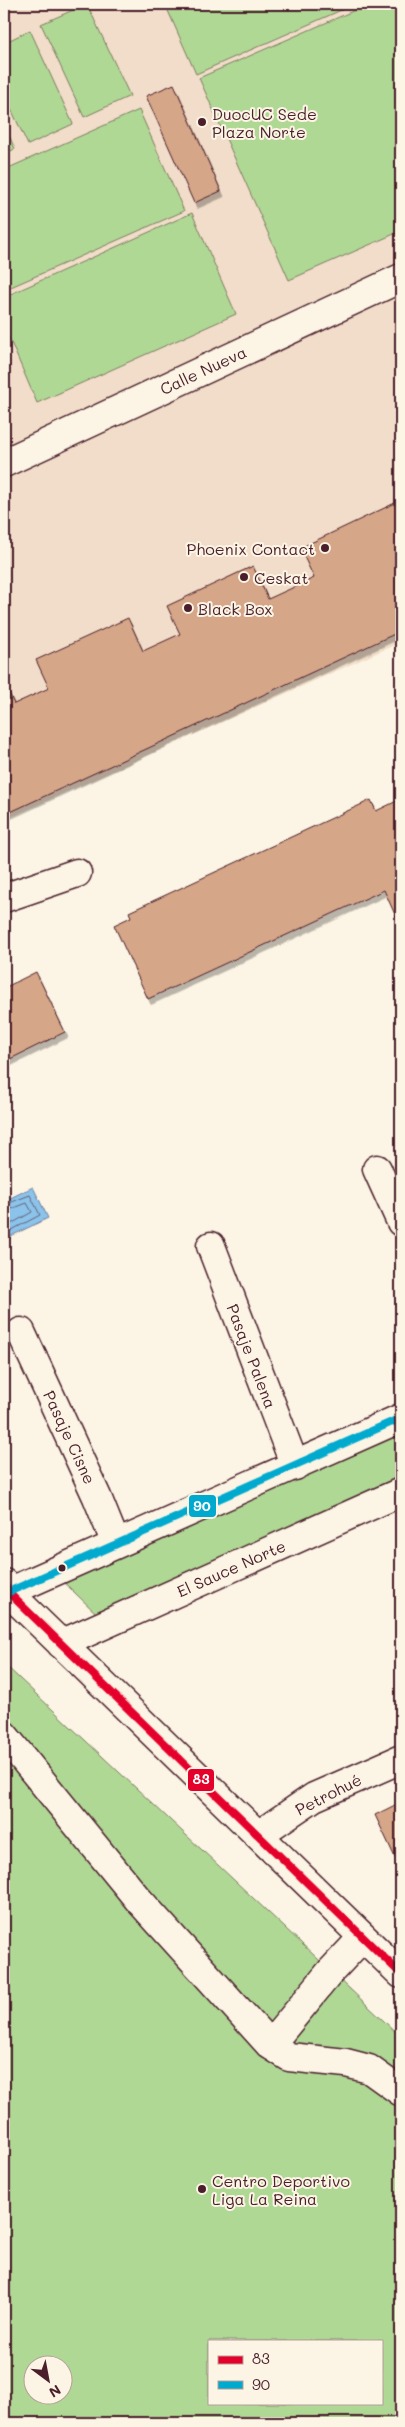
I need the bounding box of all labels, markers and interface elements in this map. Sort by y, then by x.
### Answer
place label: DuocUC Sede Plaza Norte [212,103,317,142]
marker: DuocUC Sede Plaza Norte [196,116,208,128]
street label: Calle Nueva [156,341,250,399]
place label: Phoenix Contact [187,538,315,559]
marker: Phoenix Contact [319,542,331,554]
place label: Ceskat [254,567,309,588]
marker: Ceskat [238,571,250,583]
place label: Black Box [198,598,273,619]
marker: Black Box [182,602,194,614]
street label: Pasaje Palena [222,1301,282,1411]
street label: Pasaje Cisne [39,1387,101,1487]
line badge: 90 [188,1494,217,1518]
text: 90 [193,1496,211,1515]
street label: El Sauce Norte [173,1535,289,1601]
unlabelled marker [57,1563,67,1573]
line badge: 83 [187,1768,215,1792]
street label: Petrohué [291,1768,365,1820]
text: 83 [192,1769,210,1788]
place label: Centro Deportivo Liga La Reina [212,2170,350,2209]
marker: Centro Deportivo Liga La Reina [196,2183,208,2195]
legend [208,2340,382,2404]
text: 83 [252,2348,270,2368]
north arrow [22,2354,72,2404]
text: 90 [252,2374,270,2394]
text: N [46,2381,65,2402]

